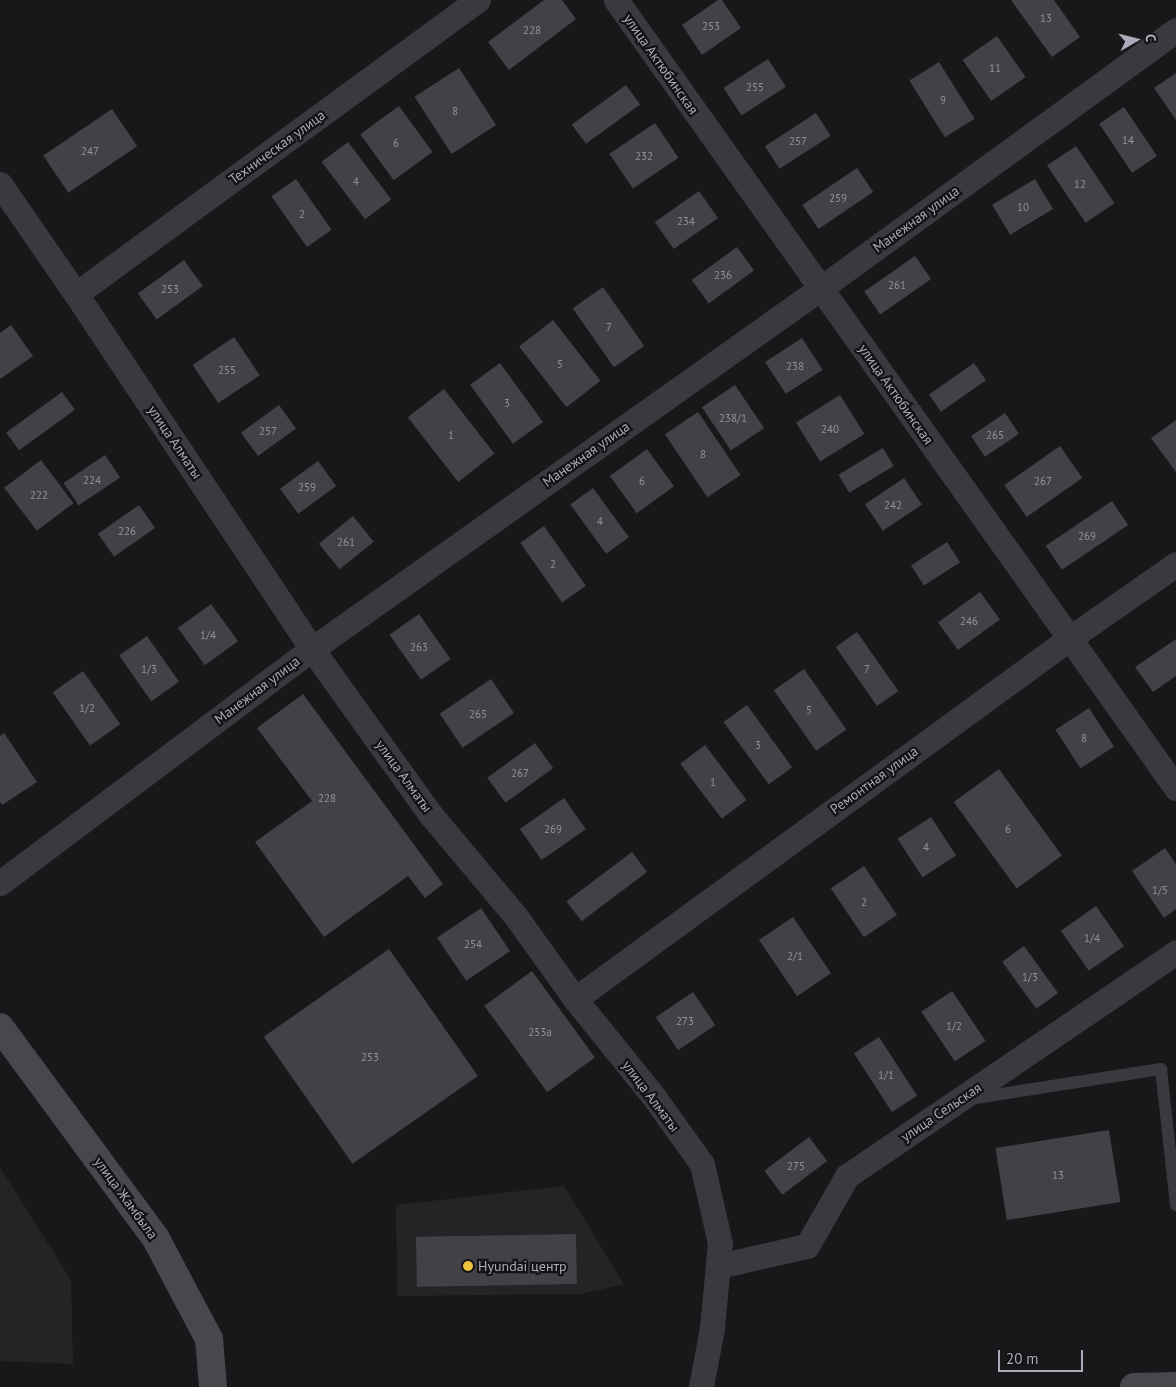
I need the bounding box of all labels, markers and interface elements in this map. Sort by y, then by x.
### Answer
street label: улица Актюбинская [620,10,702,118]
house number: 13 [1040,11,1052,25]
north arrow [1111,15,1161,65]
house number: 253 [702,19,720,33]
house number: 228 [523,23,541,37]
text: С [1141,33,1160,43]
house number: 11 [989,61,1001,75]
house number: 255 [746,80,764,94]
house number: 9 [940,93,946,107]
house number: 8 [452,104,458,118]
street label: Техническая улица [226,106,328,188]
house number: 14 [1122,133,1134,147]
house number: 257 [789,134,807,148]
house number: 6 [393,136,399,150]
house number: 247 [81,144,99,158]
house number: 232 [635,149,653,163]
house number: 4 [353,174,359,188]
house number: 12 [1074,177,1086,191]
street label: Манежная улица [870,182,962,256]
house number: 259 [829,191,847,205]
house number: 10 [1017,200,1029,214]
house number: 2 [299,207,305,221]
house number: 234 [677,214,695,228]
house number: 236 [714,268,732,282]
house number: 261 [888,278,906,292]
house number: 253 [161,282,179,296]
house number: 7 [606,320,612,334]
street label: улица Актюбинская [855,340,937,448]
house number: 5 [557,357,563,371]
house number: 238 [786,359,804,373]
house number: 255 [218,363,236,377]
house number: 3 [504,396,510,410]
street label: улица Алматы [144,402,206,482]
house number: 238/1 [719,411,747,425]
street label: Манежная улица [539,418,633,490]
house number: 240 [821,422,839,436]
house number: 257 [259,424,277,438]
house number: 1 [448,428,454,442]
house number: 265 [986,428,1004,442]
house number: 8 [700,447,706,461]
house number: 224 [83,473,101,487]
house number: 6 [639,474,645,488]
house number: 267 [1034,474,1052,488]
house number: 259 [298,480,316,494]
house number: 222 [30,488,48,502]
house number: 242 [884,498,902,512]
house number: 4 [597,514,603,528]
house number: 226 [118,524,136,538]
house number: 269 [1078,529,1096,543]
house number: 261 [337,535,355,549]
house number: 2 [550,557,556,571]
house number: 246 [960,614,978,628]
house number: 1/4 [200,628,216,642]
house number: 263 [410,640,428,654]
street label: Манежная улица [211,652,303,728]
house number: 1/3 [141,662,157,676]
house number: 7 [864,662,870,676]
house number: 1/2 [79,701,95,715]
house number: 5 [806,703,812,717]
house number: 265 [469,707,487,721]
house number: 8 [1081,731,1087,745]
street label: улица Алматы [372,737,436,815]
house number: 3 [755,738,761,752]
street label: Ремонтная улица [827,742,921,818]
house number: 267 [511,766,529,780]
house number: 1 [710,775,716,789]
house number: 228 [318,791,336,805]
house number: 269 [544,822,562,836]
house number: 6 [1005,822,1011,836]
house number: 4 [923,840,929,854]
house number: 1/5 [1152,883,1168,897]
house number: 2 [861,895,867,909]
house number: 1/4 [1084,931,1100,945]
house number: 254 [464,937,482,951]
house number: 2/1 [787,949,803,963]
house number: 1/3 [1022,970,1038,984]
house number: 273 [676,1014,694,1028]
house number: 1/2 [946,1019,962,1033]
house number: 253а [528,1025,552,1039]
house number: 253 [361,1050,379,1064]
street label: улица Алматы [619,1057,683,1135]
house number: 1/1 [878,1068,894,1082]
street label: улица Сельская [897,1079,985,1145]
street label: улица Жамбыла [91,1154,161,1242]
house number: 275 [787,1159,805,1173]
house number: 13 [1052,1168,1064,1182]
place label: Hyundai центр [478,1258,567,1274]
marker: Hyundai центр [462,1260,474,1272]
scale bar [1001,1340,1086,1372]
text: 20 m [1006,1349,1039,1368]

